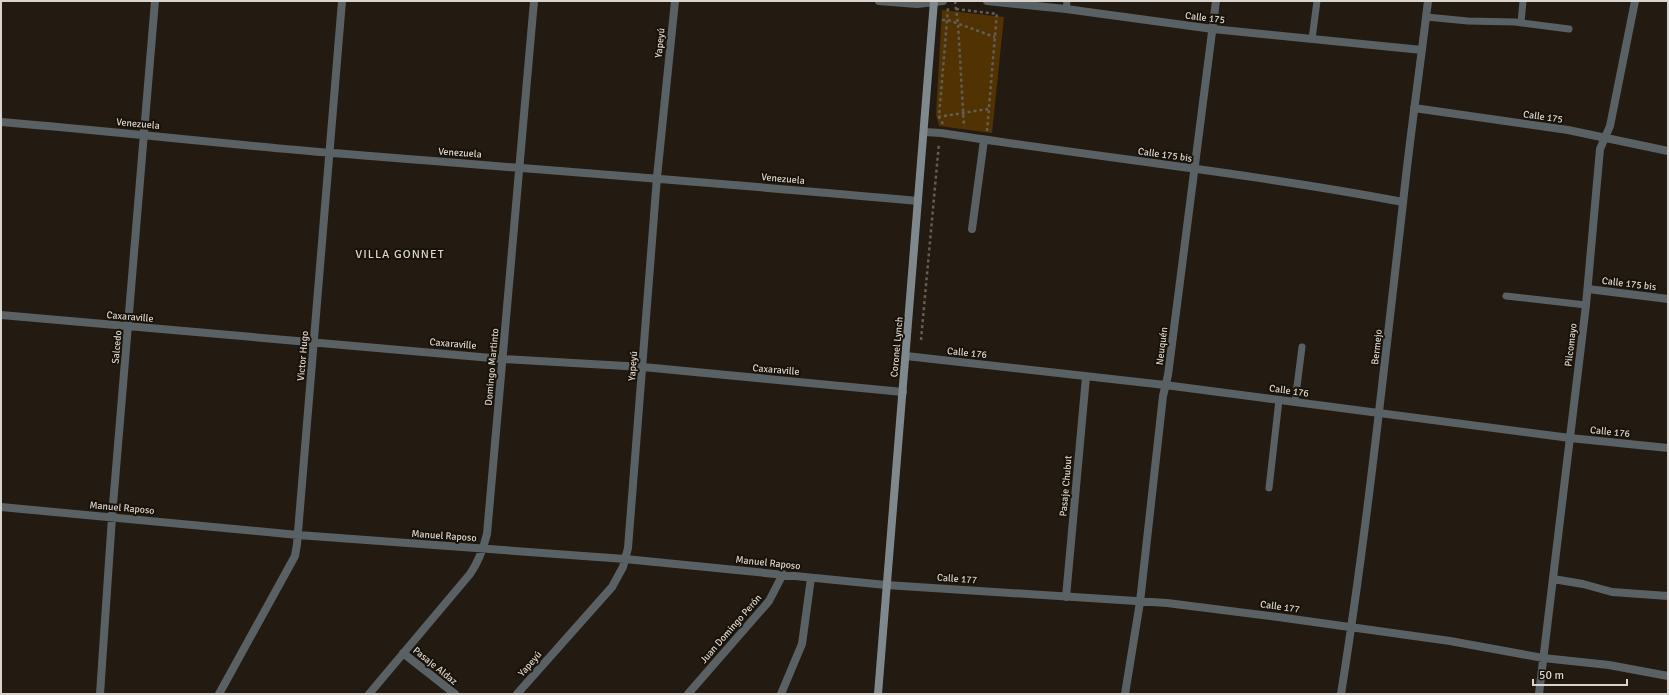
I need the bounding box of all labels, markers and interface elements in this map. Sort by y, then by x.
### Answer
street label: Calle 175 [1184,10,1226,26]
street label: Yapeyú [652,27,668,59]
street label: Calle 175 [1522,108,1564,126]
street label: Venezuela [116,116,160,132]
street label: Venezuela [438,145,482,161]
street label: Calle 175 bis [1137,145,1194,165]
street label: Venezuela [761,171,805,187]
district label: VILLA GONNET [355,247,445,262]
street label: Calle 175 bis [1601,275,1657,293]
street label: Caxaraville [106,309,154,325]
street label: Coronel Lynch [888,316,906,378]
street label: Pilcomayo [1562,323,1580,367]
street label: Neuquén [1154,326,1170,366]
street label: Domingo Martinto [483,328,501,406]
street label: Bermejo [1369,329,1385,365]
street label: Salcedo [110,330,124,364]
street label: Victor Hugo [295,330,311,382]
street label: Caxaraville [429,336,477,352]
street label: Calle 176 [946,345,988,361]
street label: Yapeyú [626,351,640,381]
street label: Caxaraville [752,362,800,378]
street label: Calle 176 [1268,382,1310,400]
street label: Calle 176 [1589,424,1631,440]
street label: Pasaje Chubut [1057,455,1075,517]
street label: Manuel Raposo [89,499,155,517]
street label: Manuel Raposo [411,528,477,544]
street label: Manuel Raposo [735,554,801,572]
street label: Calle 177 [937,572,977,586]
street label: Juan Domingo Perón [698,592,764,666]
street label: Calle 177 [1259,598,1301,616]
street label: Pasaje Aldaz [410,644,460,688]
street label: Yapeyú [516,649,544,679]
scale bar [1533,661,1627,687]
text: 50 m [1539,668,1564,683]

